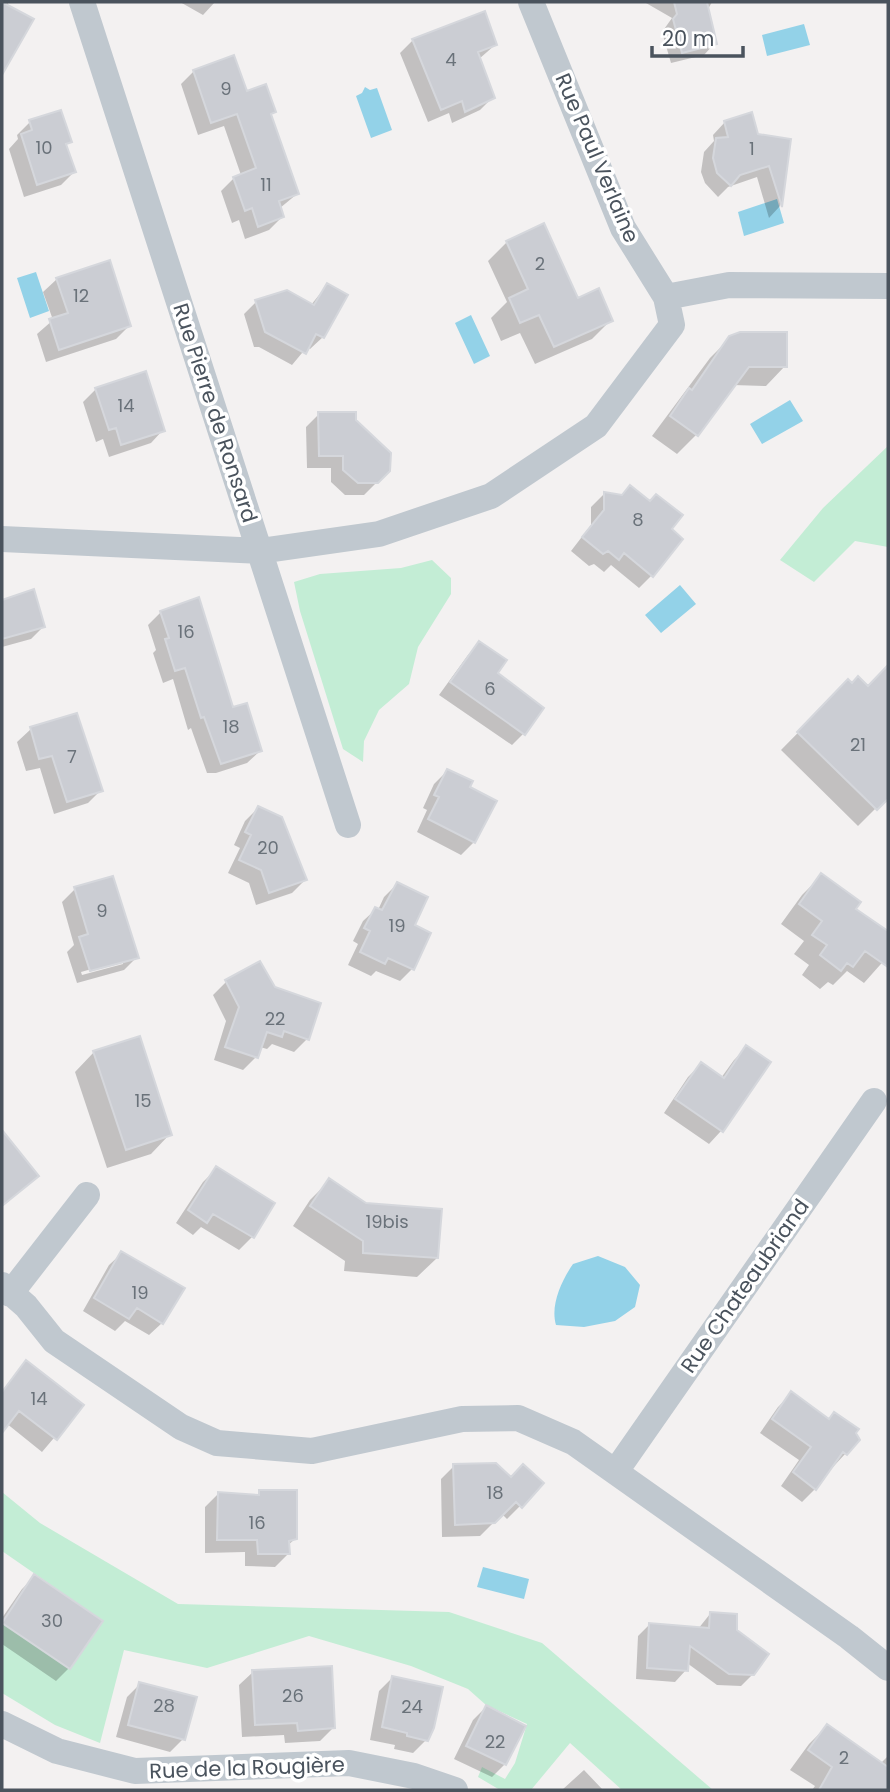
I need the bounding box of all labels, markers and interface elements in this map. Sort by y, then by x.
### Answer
scale bar [652,14,743,58]
text: 20 m [662,24,715,53]
house number: 4 [445,47,457,72]
street label: Rue Paul Verlaine [549,69,646,247]
house number: 9 [220,76,232,101]
house number: 10 [35,135,53,160]
house number: 1 [749,136,755,161]
house number: 11 [260,172,272,197]
house number: 2 [535,251,545,276]
house number: 12 [73,283,89,308]
street label: Rue Pierre de Ronsard [166,299,265,526]
house number: 14 [117,393,135,418]
house number: 8 [632,507,644,532]
house number: 16 [177,619,195,644]
house number: 6 [484,676,496,701]
house number: 18 [222,714,240,739]
house number: 21 [850,732,866,757]
house number: 7 [67,744,77,769]
house number: 20 [257,835,279,860]
house number: 9 [96,898,108,923]
house number: 19 [388,913,406,938]
house number: 22 [265,1006,285,1031]
house number: 15 [134,1088,152,1113]
street label: Rue Chateaubriand [674,1193,816,1378]
house number: 19bis [365,1209,409,1234]
house number: 19 [131,1280,149,1305]
house number: 14 [30,1386,48,1411]
house number: 18 [486,1480,504,1505]
house number: 16 [248,1510,266,1535]
house number: 30 [41,1608,63,1633]
house number: 26 [282,1683,304,1708]
house number: 28 [153,1693,175,1718]
house number: 24 [401,1694,423,1719]
house number: 22 [485,1729,505,1754]
house number: 2 [839,1745,849,1770]
street label: Rue de la Rougière [149,1750,345,1785]

